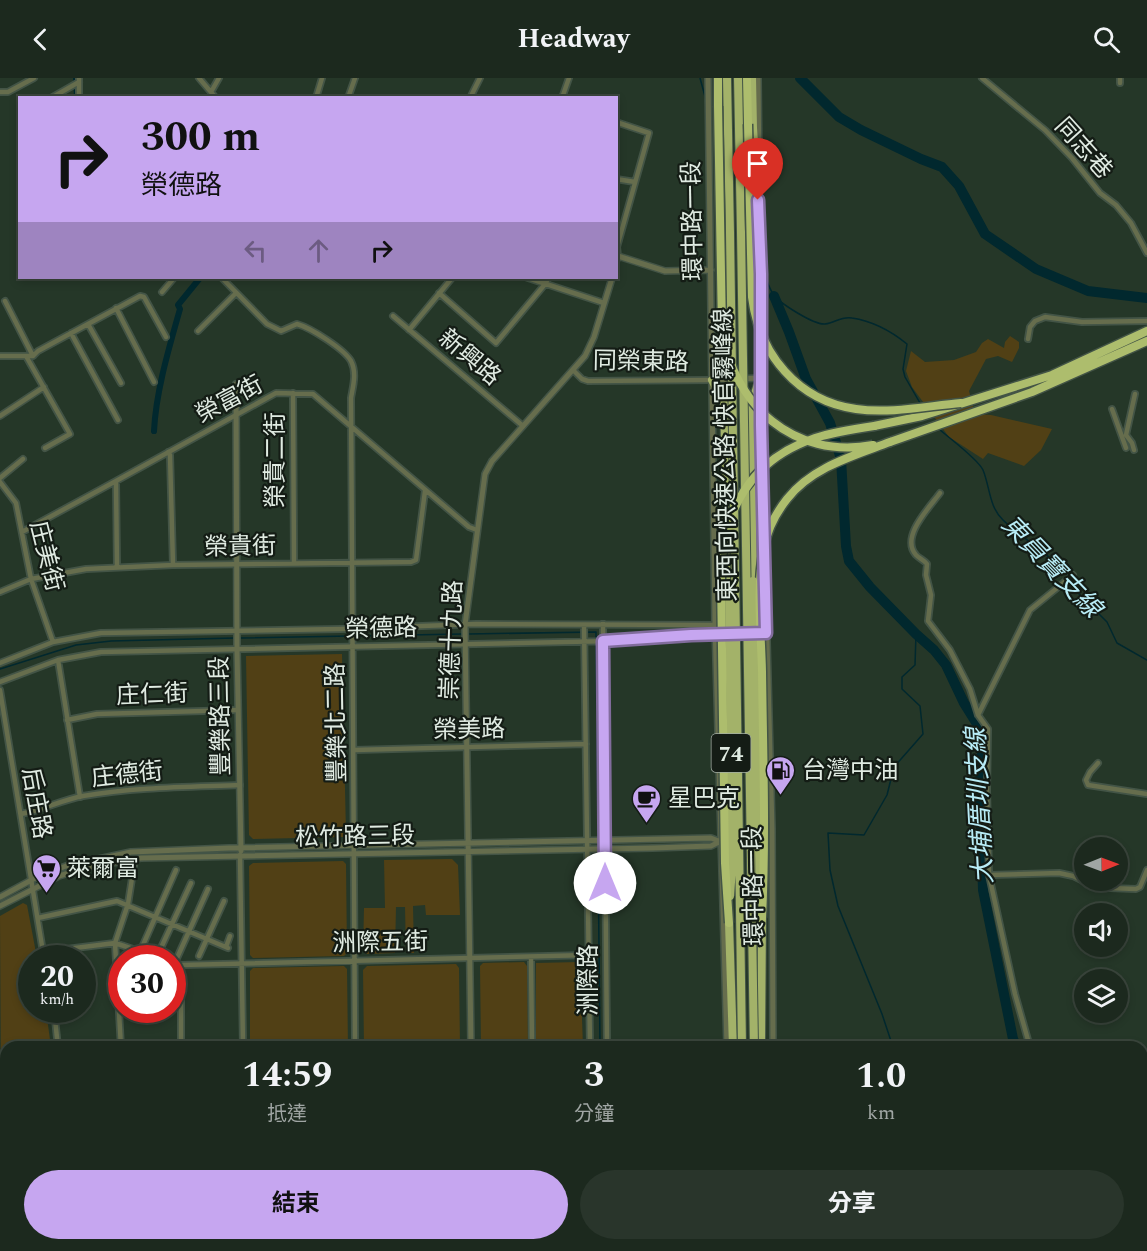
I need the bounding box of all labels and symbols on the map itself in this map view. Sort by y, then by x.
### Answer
street label: 同志巷 [1046,110,1121,187]
pin [732,138,783,200]
street label: 環中路一段 [674,161,712,281]
street label: 東西向快速公路 快官霧峰線 [705,308,747,602]
street label: 新興路 [430,321,509,395]
street label: 同榮東路 [593,343,689,381]
street label: 榮富街 [189,367,270,433]
street label: 榮貴二街 [258,412,294,508]
water label: 東員寶支線 [992,506,1113,629]
street label: 庄美街 [20,517,72,596]
street label: 榮貴街 [204,528,276,566]
street label: 崇德十九路 [432,579,472,701]
street label: 榮德路 [345,610,417,648]
street label: 豐樂路三段 [202,656,240,776]
street label: 豐樂北二路 [318,663,356,783]
street label: 庄仁街 [115,676,189,714]
street label: 榮美路 [433,711,505,749]
water label: 大埔厝圳支線 [956,724,1004,885]
road number: 74 [712,734,750,772]
street label: 庄德街 [89,753,165,797]
place label: 台灣中油 [802,753,898,789]
fuel station icon: 台灣中油 [765,754,797,796]
street label: 后庄路 [12,765,60,842]
place label: 星巴克 [668,781,740,817]
cafe icon: 星巴克 [631,782,663,824]
street label: 松竹路三段 [295,818,415,856]
street label: 環中路一段 [735,826,773,946]
north arrow [1074,837,1128,891]
place label: 萊爾富 [67,851,139,887]
position arrow [573,851,637,915]
supermarket icon: 萊爾富 [30,852,62,894]
street label: 洲際五街 [332,924,428,962]
street label: 洲際路 [571,944,607,1016]
speed limit sign: 30 [108,945,186,1023]

